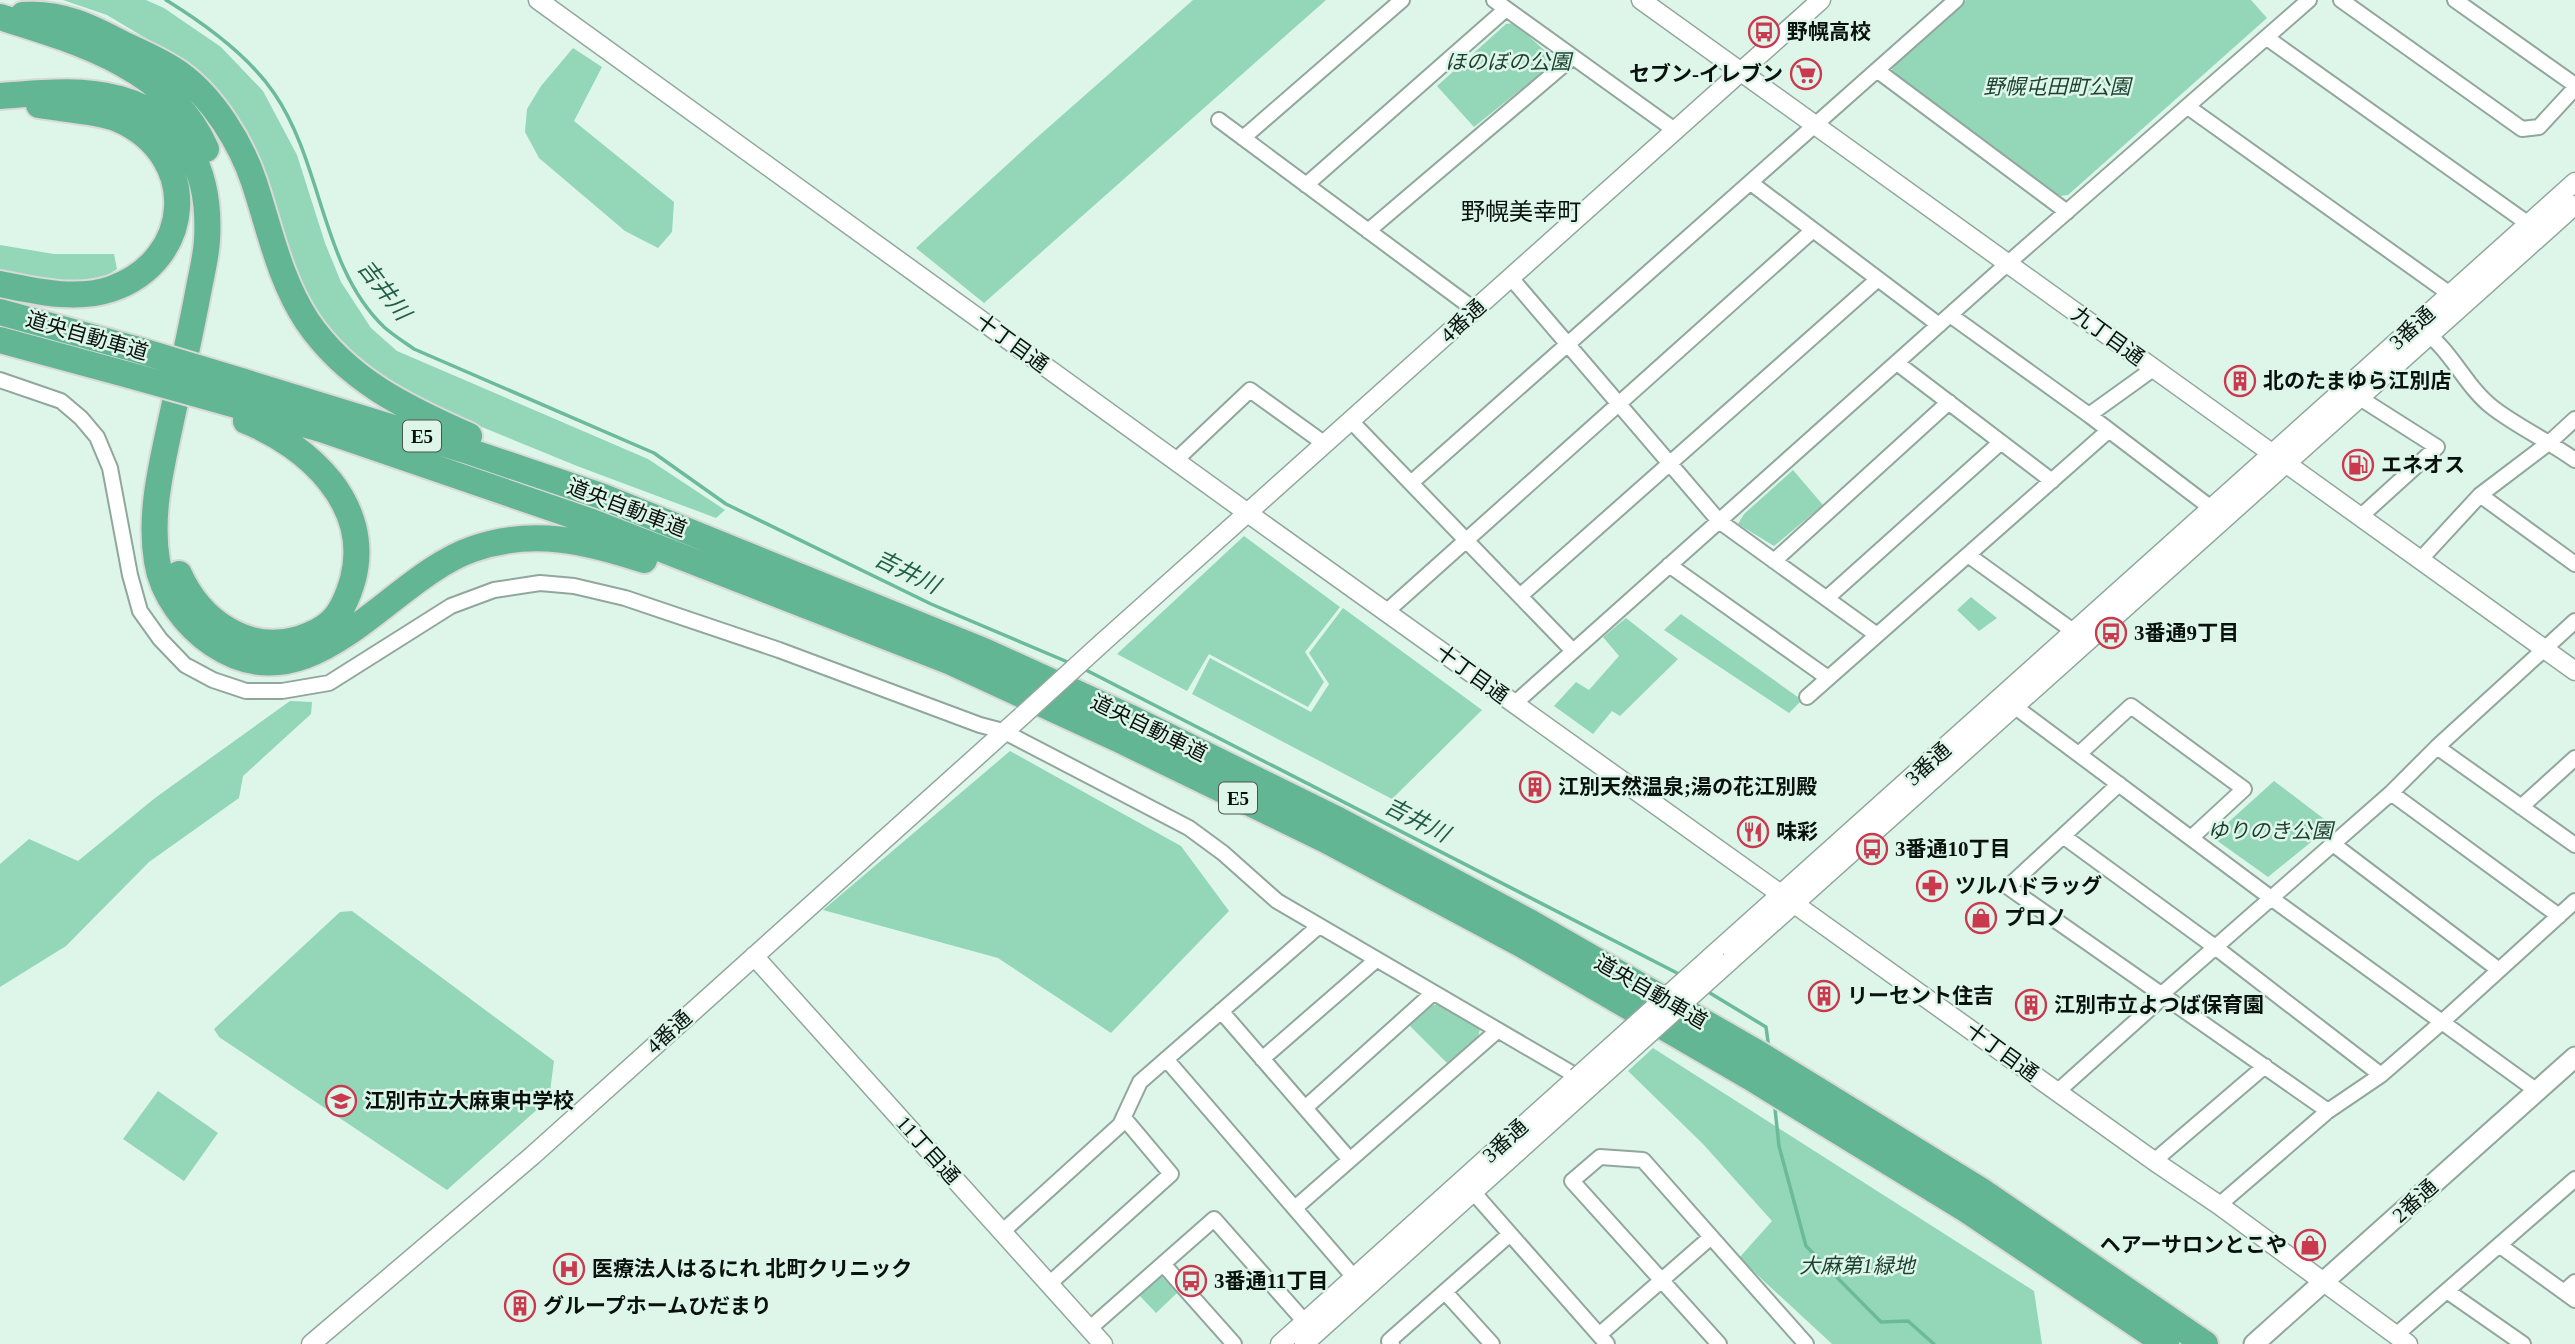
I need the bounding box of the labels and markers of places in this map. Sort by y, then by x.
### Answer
bus stop icon: 野幌高校 [1747,15,1781,49]
place label: 野幌高校 [1787,20,1871,44]
supermarket icon: セブン-イレブン [1789,57,1823,91]
place label: セブン-イレブン [1629,62,1783,86]
building icon: 北のたまゆら江別店 [2223,364,2257,398]
place label: 北のたまゆら江別店 [2263,369,2451,393]
fuel station icon: エネオス [2341,448,2375,482]
place label: エネオス [2381,453,2465,477]
bus stop icon: 3番通9丁目 [2094,616,2128,650]
place label: 3番通9丁目 [2134,621,2239,645]
building icon: 江別天然温泉;湯の花江別殿 [1518,770,1552,804]
place label: 江別天然温泉;湯の花江別殿 [1558,775,1817,799]
restaurant icon: 味彩 [1736,815,1770,849]
place label: 味彩 [1776,820,1818,844]
bus stop icon: 3番通10丁目 [1855,832,1889,866]
place label: 3番通10丁目 [1895,837,2011,861]
pharmacy icon: ツルハドラッグ [1915,869,1949,903]
place label: ツルハドラッグ [1955,874,2102,898]
shop icon: プロノ [1964,901,1998,935]
place label: プロノ [2004,906,2067,930]
building icon: リーセント住吉 [1807,979,1841,1013]
place label: リーセント住吉 [1847,984,1994,1008]
building icon: 江別市立よつば保育園 [2014,988,2048,1022]
place label: 江別市立よつば保育園 [2054,993,2264,1017]
school or university icon: 江別市立大麻東中学校 [324,1084,358,1118]
place label: 江別市立大麻東中学校 [364,1089,574,1113]
shop icon: ヘアーサロンとこや [2293,1228,2327,1262]
place label: ヘアーサロンとこや [2100,1233,2287,1257]
hospital icon: 医療法人はるにれ 北町クリニック [552,1252,586,1286]
place label: 医療法人はるにれ 北町クリニック [592,1257,912,1281]
bus stop icon: 3番通11丁目 [1174,1264,1208,1298]
place label: 3番通11丁目 [1214,1269,1328,1293]
building icon: グループホームひだまり [503,1289,537,1323]
place label: グループホームひだまり [543,1294,772,1318]

